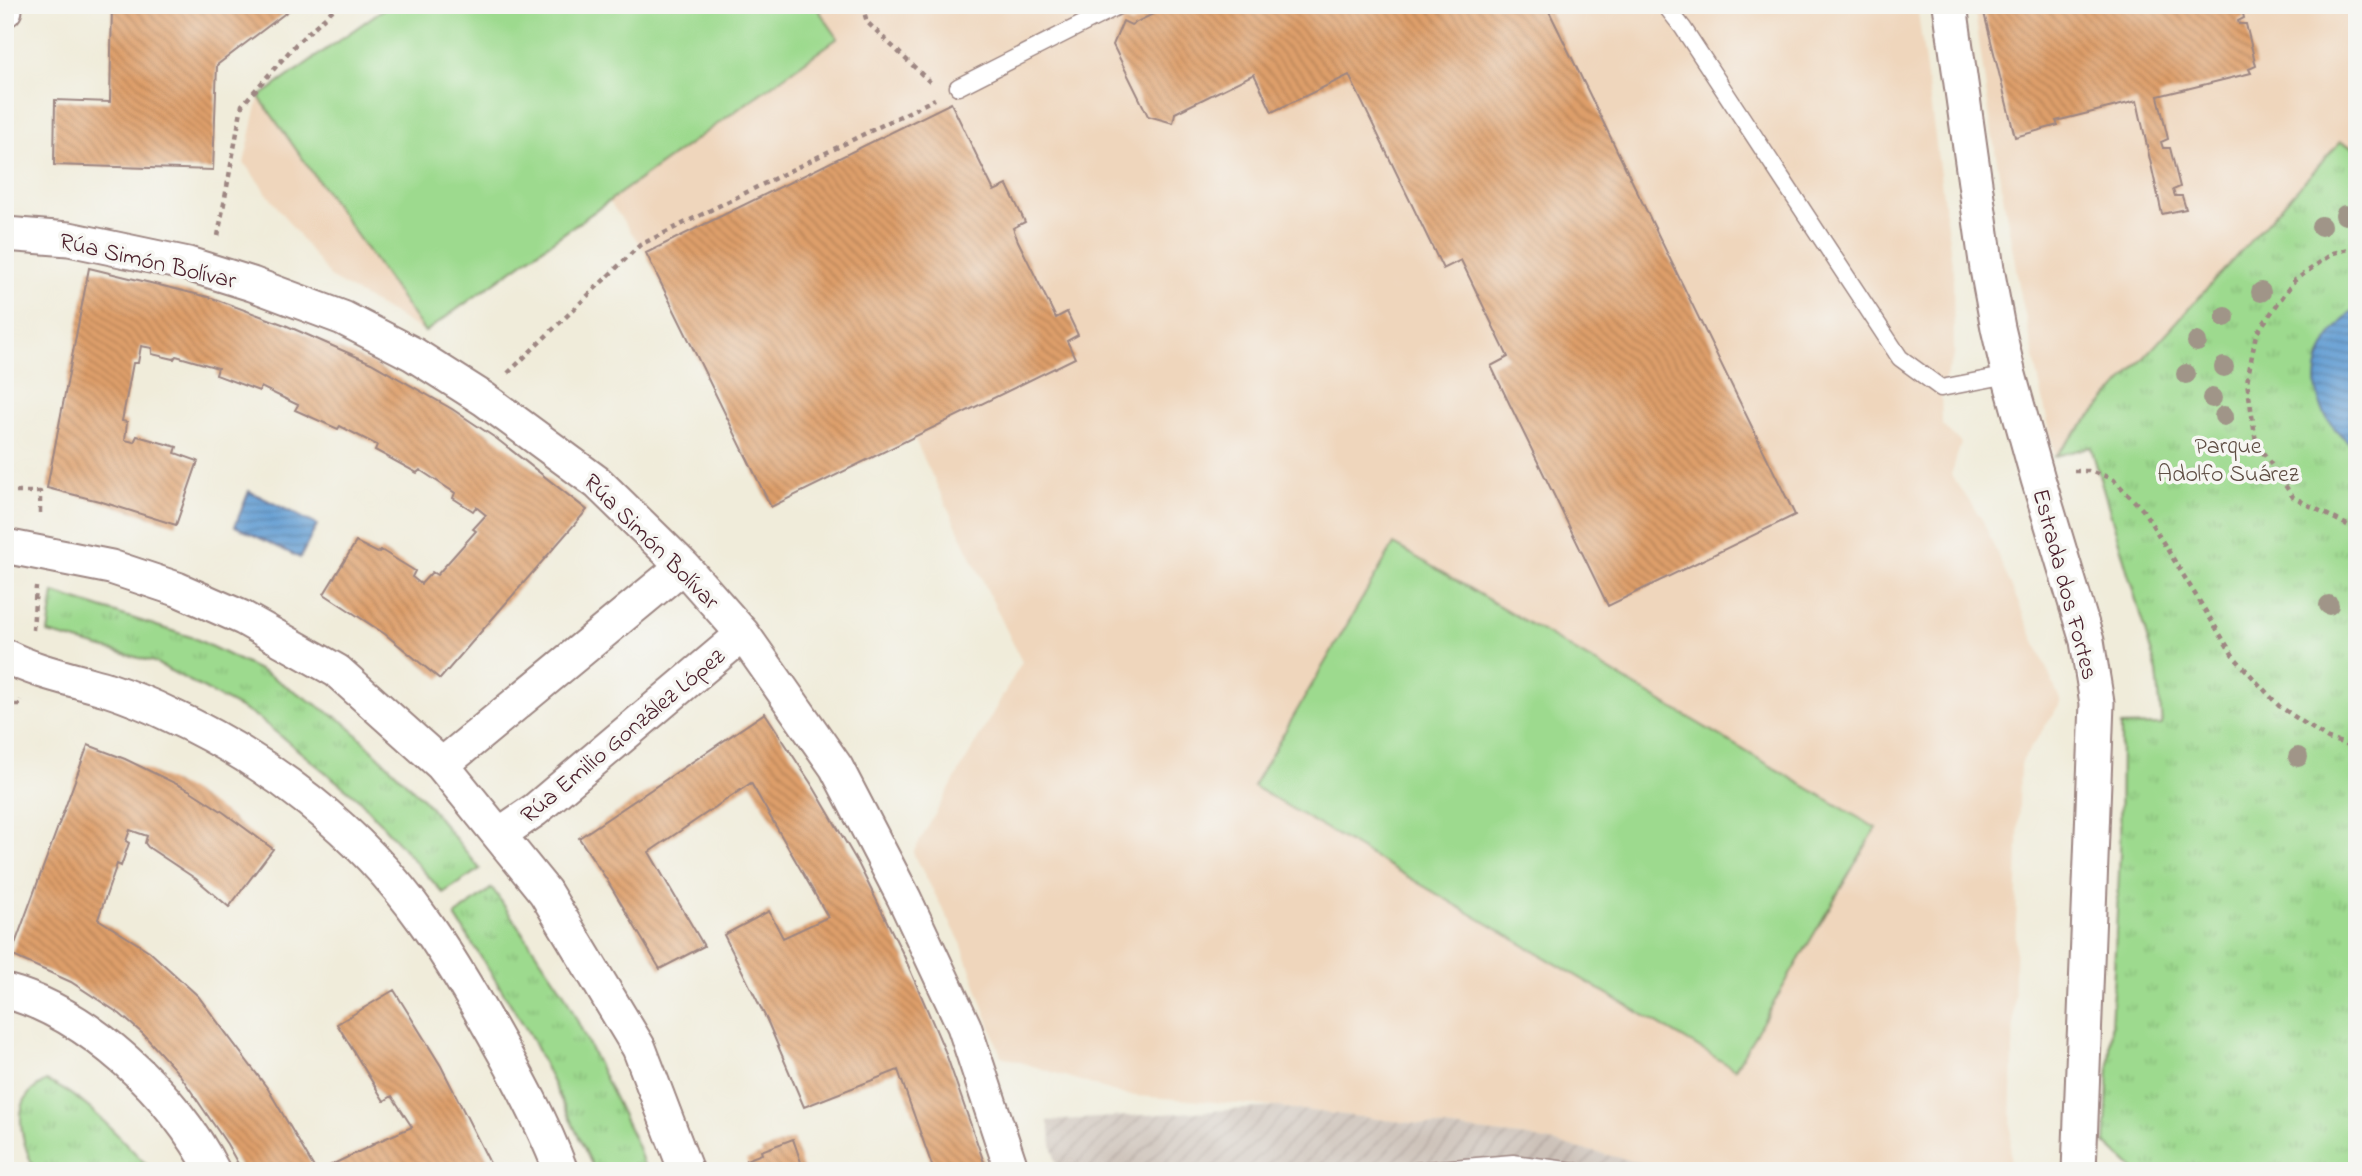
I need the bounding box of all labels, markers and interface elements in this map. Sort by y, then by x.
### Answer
street label: Rúa Simón Bolívar [56,225,240,300]
park label: Parque Adolfo Suárez [2157,430,2300,493]
street label: Rúa Simón Bolívar [574,467,727,619]
street label: Estrada dos Fortes [2021,485,2106,684]
street label: Rúa Emilio González López [514,640,734,833]

